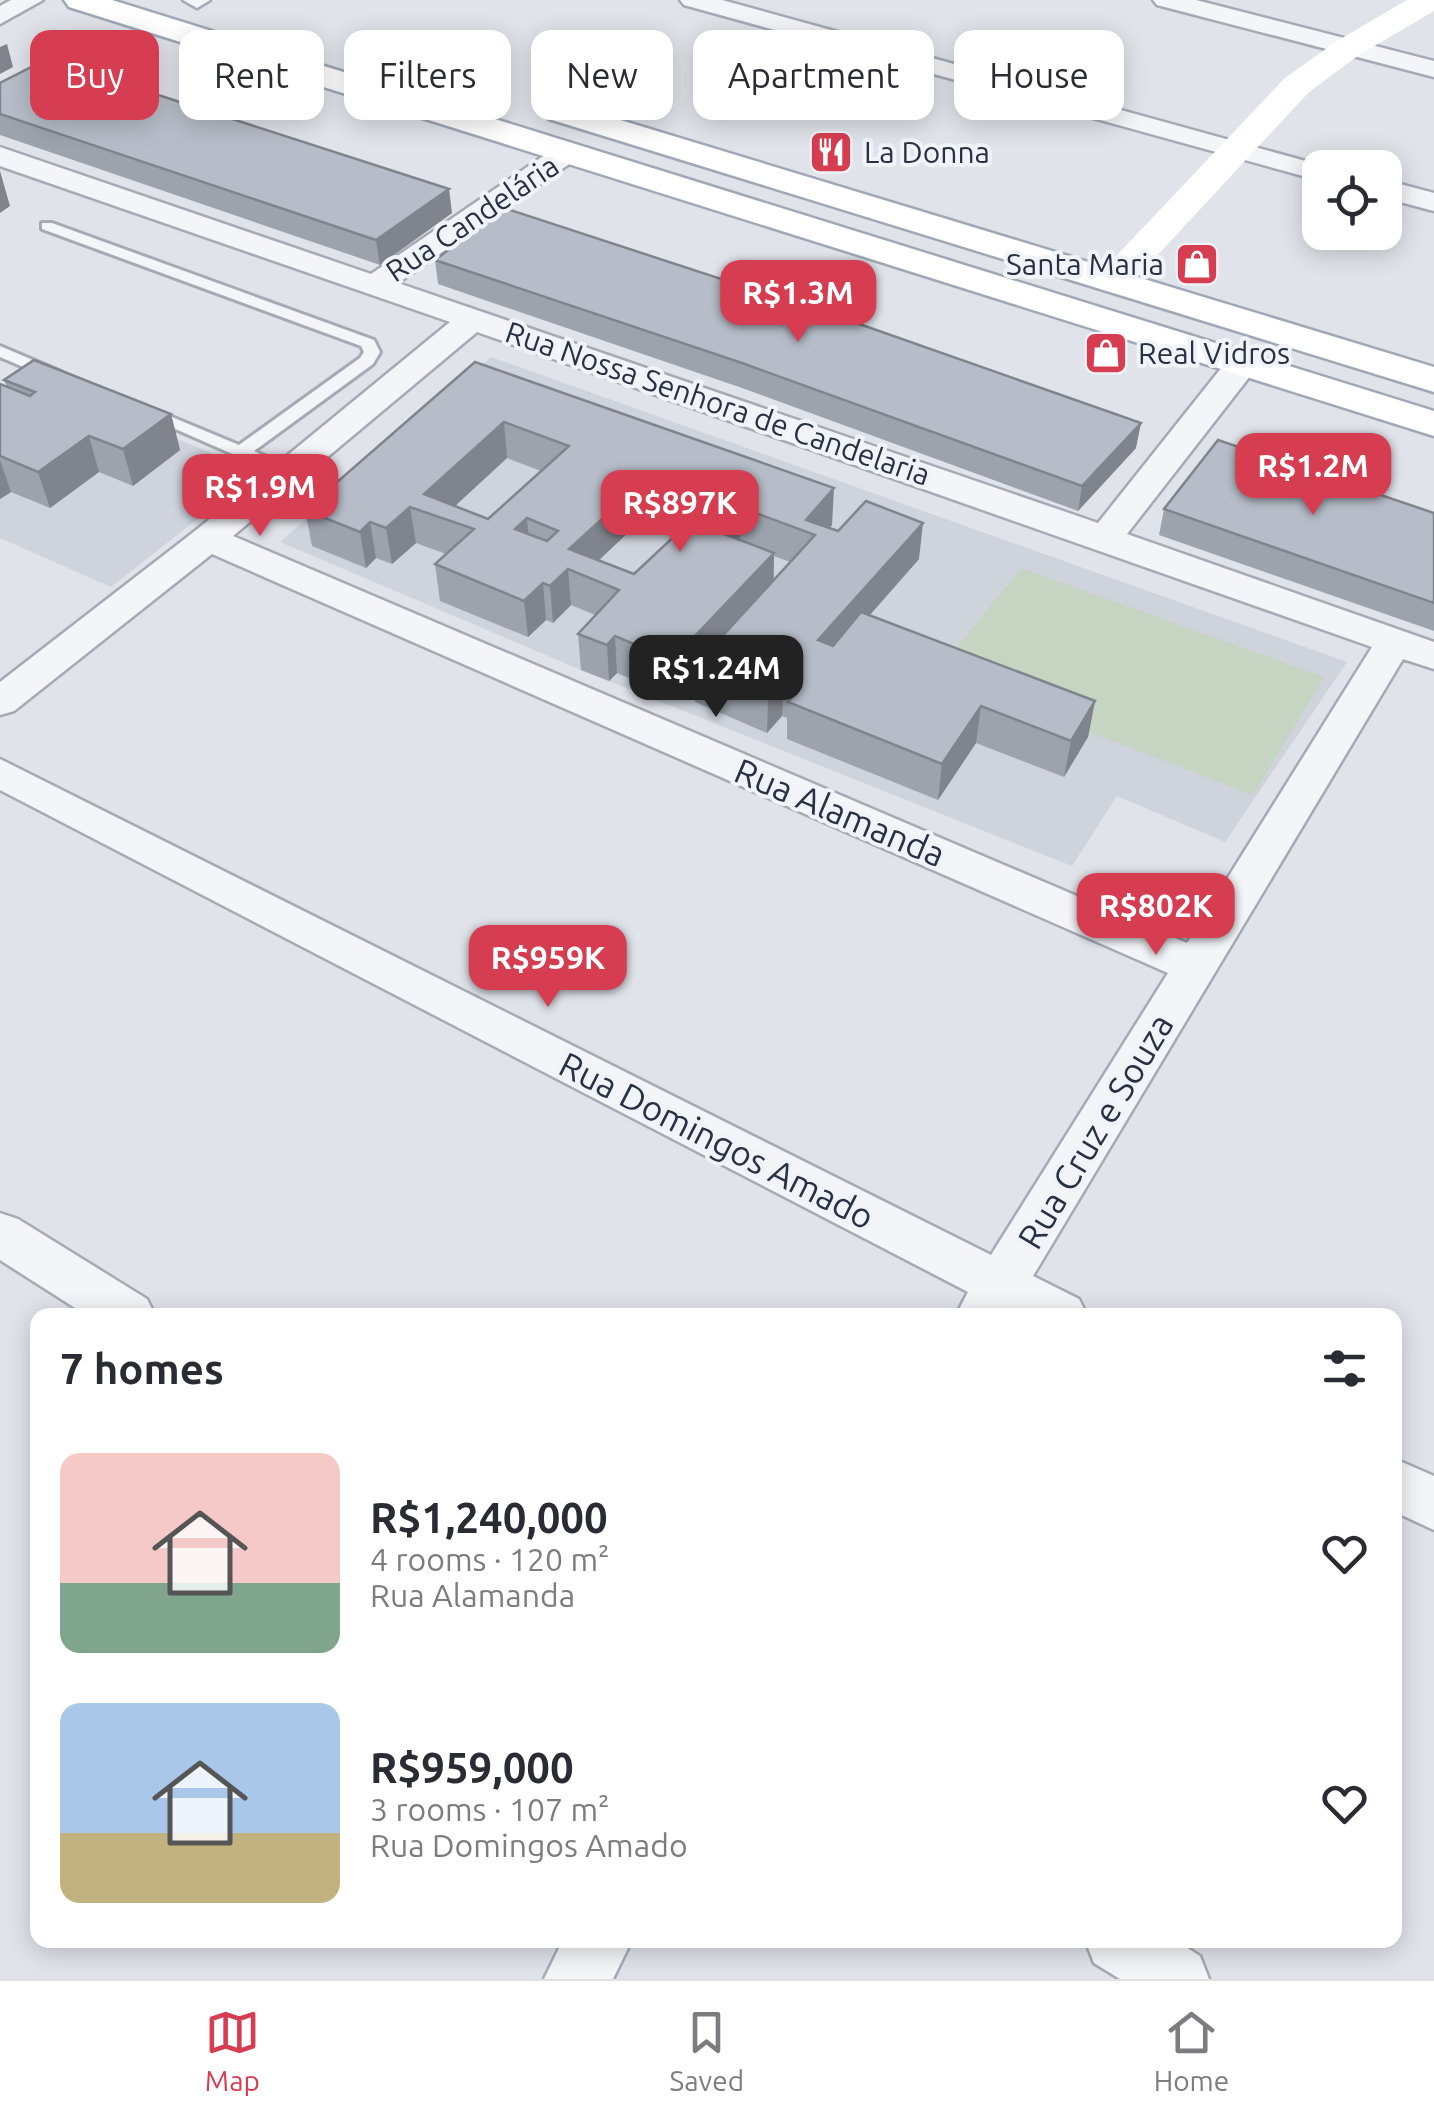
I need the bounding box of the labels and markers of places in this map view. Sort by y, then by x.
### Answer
restaurant icon: La Donna [808,129,854,175]
place label: La Donna [864,135,990,169]
shop icon: Santa Maria [1174,241,1220,287]
place label: Santa Maria [1006,247,1164,281]
pin: R$1.3M [717,260,879,345]
shop icon: Real Vidros [1083,330,1129,376]
place label: Real Vidros [1138,336,1290,370]
pin: R$1.2M [1232,433,1394,518]
pin: R$1.9M [179,454,341,539]
pin: R$897K [599,470,761,555]
pin: R$1.24M [624,635,808,720]
pin: R$802K [1075,873,1237,958]
pin: R$959K [467,925,629,1010]

